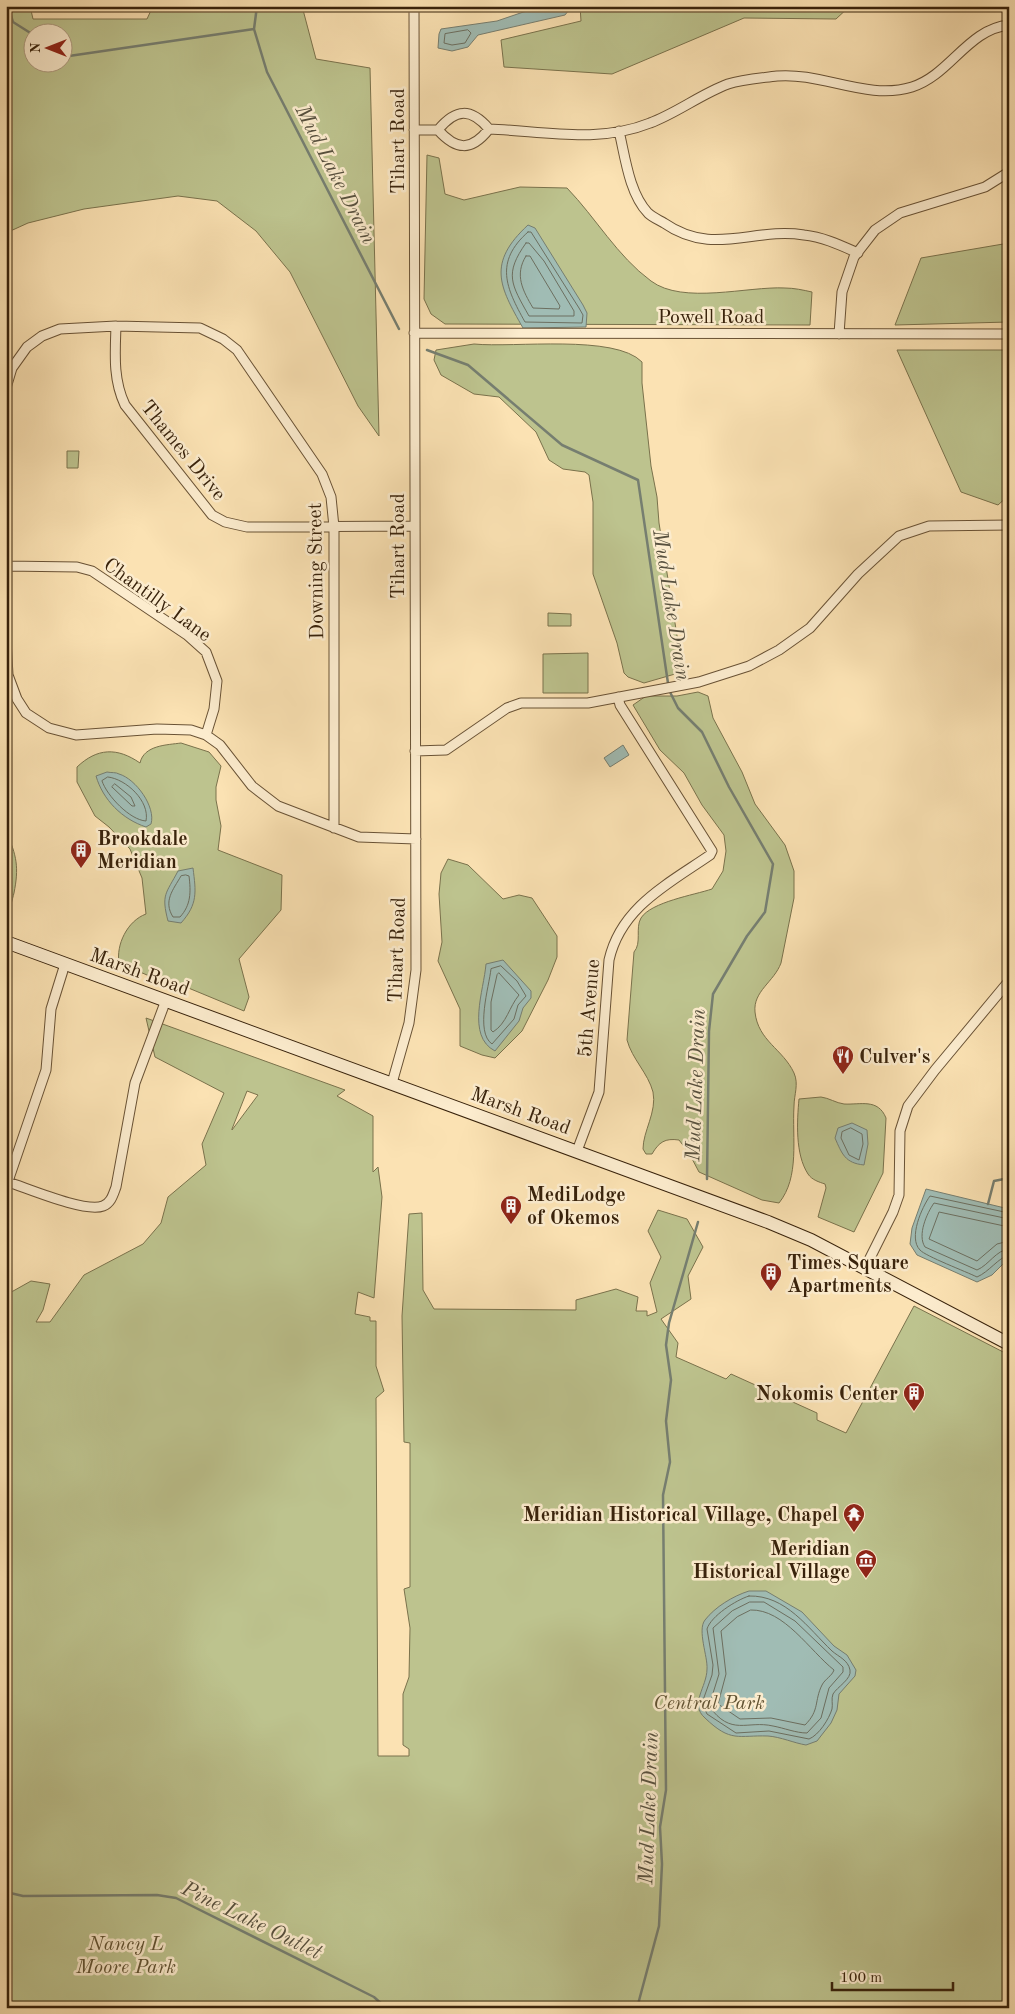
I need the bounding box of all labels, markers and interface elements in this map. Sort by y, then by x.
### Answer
north arrow [22,22,72,72]
text: N [29,42,43,53]
street label: Tihart Road [389,88,409,194]
water label: Mud Lake Drain [290,101,379,248]
street label: Powell Road [658,308,764,328]
street label: Thames Drive [136,397,229,505]
street label: Tihart Road [389,493,409,599]
street label: Downing Street [306,502,328,640]
water label: Mud Lake Drain [648,527,693,683]
street label: Chantilly Lane [99,555,214,646]
place label: Brookdale Meridian [97,830,188,873]
building icon: Brookdale Meridian [69,838,93,869]
street label: Tihart Road [386,897,410,1003]
street label: Marsh Road [87,946,192,1000]
street label: 5th Avenue [576,958,604,1058]
water label: Mud Lake Drain [683,1008,710,1163]
restaurant icon: Culver's [831,1044,855,1075]
place label: Culver's [859,1048,930,1068]
street label: Marsh Road [468,1085,573,1139]
place label: MediLodge of Okemos [527,1186,626,1229]
building icon: MediLodge of Okemos [499,1194,523,1225]
place label: Times Square Apartments [787,1254,909,1297]
building icon: Times Square Apartments [759,1261,783,1292]
building icon: Nokomis Center [902,1381,926,1412]
place label: Nokomis Center [756,1385,898,1405]
temple icon: Meridian Historical Village, Chapel [842,1502,866,1533]
place label: Meridian Historical Village, Chapel [523,1506,838,1526]
place label: Meridian Historical Village [693,1540,850,1583]
museum icon: Meridian Historical Village [854,1548,878,1579]
park label: Central Park [653,1694,765,1714]
water label: Mud Lake Drain [636,1731,663,1886]
water label: Pine Lake Outlet [177,1878,325,1964]
park label: Nancy L Moore Park [75,1935,176,1978]
scale bar [832,1959,954,1991]
text: 100 m [840,1971,882,1986]

